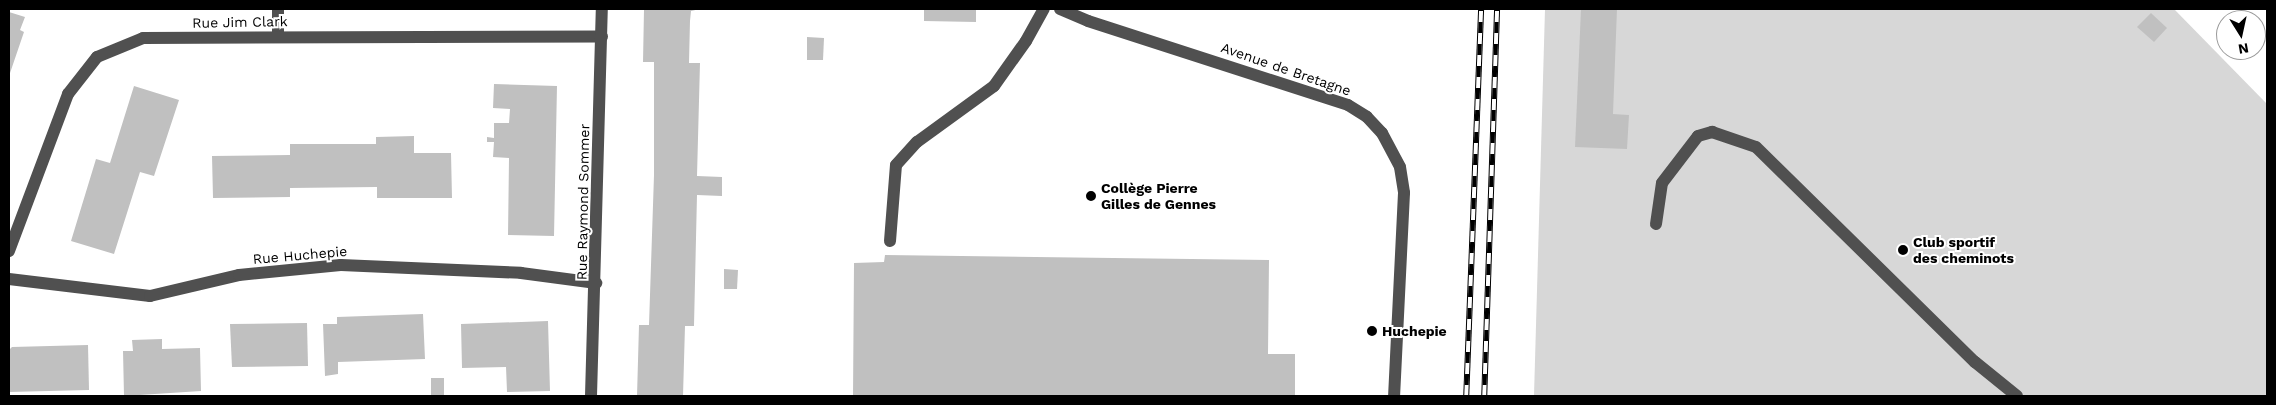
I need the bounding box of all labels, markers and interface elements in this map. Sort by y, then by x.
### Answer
north arrow [2216,10,2266,60]
street label: Rue Jim Clark [192,13,288,31]
street label: Avenue de Bretagne [1219,39,1353,99]
text: N [2237,40,2250,58]
street label: Rue Raymond Sommer [573,124,593,280]
place label: Collège Pierre Gilles de Gennes [1101,180,1216,212]
marker: Collège Pierre Gilles de Gennes [1085,190,1097,202]
place label: Club sportif des cheminots [1913,234,2014,266]
street label: Rue Huchepie [252,243,348,267]
marker: Club sportif des cheminots [1897,244,1909,256]
place label: Huchepie [1382,323,1447,339]
marker: Huchepie [1366,325,1378,337]

